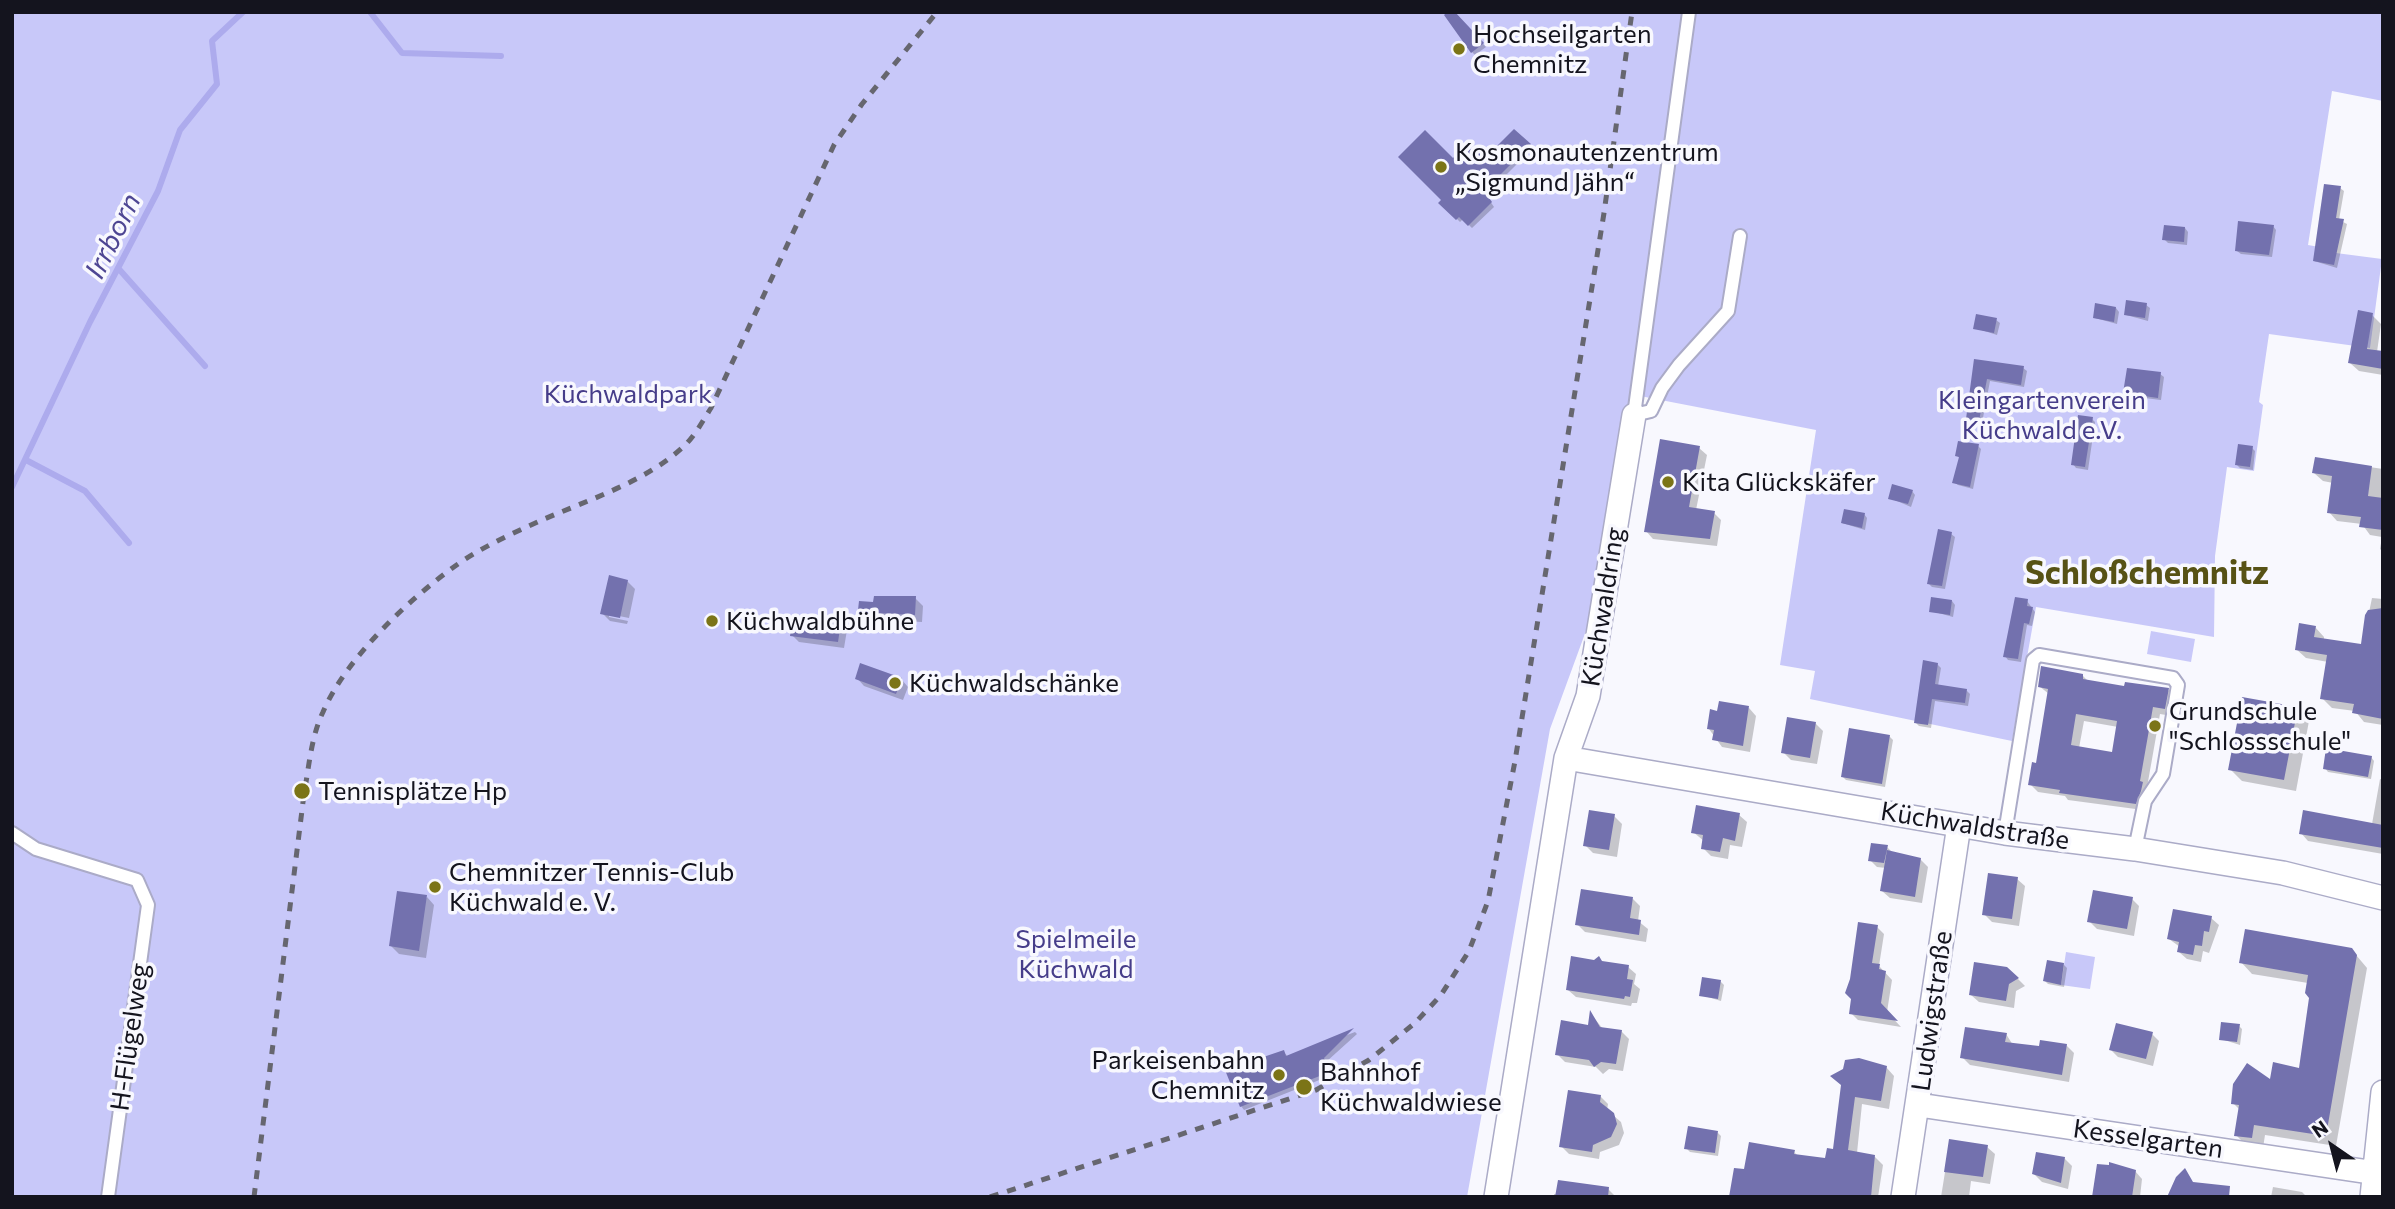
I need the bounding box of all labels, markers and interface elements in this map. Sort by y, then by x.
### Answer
place label: Hochseilgarten Chemnitz [1473,18,1652,80]
marker: Hochseilgarten Chemnitz [1451,41,1467,57]
place label: Kosmonautenzentrum „Sigmund Jähn“ [1455,136,1719,198]
marker: Kosmonautenzentrum „Sigmund Jähn“ [1433,159,1449,175]
water label: Irrborn [78,188,148,284]
park label: Küchwaldpark [544,378,712,410]
park label: Kleingartenverein Küchwald e.V. [1938,384,2146,446]
place label: Kita Glückskäfer [1682,466,1876,498]
marker: Kita Glückskäfer [1660,474,1676,490]
street label: Küchwaldring [1575,525,1631,689]
district label: Schloßchemnitz [2025,553,2269,593]
place label: Küchwaldbühne [726,605,914,637]
marker: Küchwaldbühne [704,613,720,629]
place label: Küchwaldschänke [909,667,1119,699]
marker: Küchwaldschänke [887,675,903,691]
place label: Grundschule "Schlossschule" [2169,695,2351,756]
marker: Grundschule "Schlossschule" [2147,718,2163,734]
place label: Tennisplätze Hp [318,775,507,807]
marker: Tennisplätze Hp [292,781,312,801]
street label: Küchwaldstraße [1878,796,2072,856]
place label: Chemnitzer Tennis-Club Küchwald e. V. [449,856,734,917]
marker: Chemnitzer Tennis-Club Küchwald e. V. [427,879,443,895]
park label: Spielmeile Küchwald [1015,923,1137,984]
street label: Ludwigstraße [1905,929,1959,1093]
street label: H-Flügelweg [104,961,156,1113]
place label: Parkeisenbahn Chemnitz [1092,1044,1265,1106]
place label: Bahnhof Küchwaldwiese [1320,1056,1502,1118]
marker: Parkeisenbahn Chemnitz [1271,1067,1287,1083]
marker: Bahnhof Küchwaldwiese [1294,1077,1314,1097]
north arrow [2297,1111,2367,1181]
street label: Kesselgarten [2071,1113,2225,1165]
text: N [2307,1115,2332,1142]

